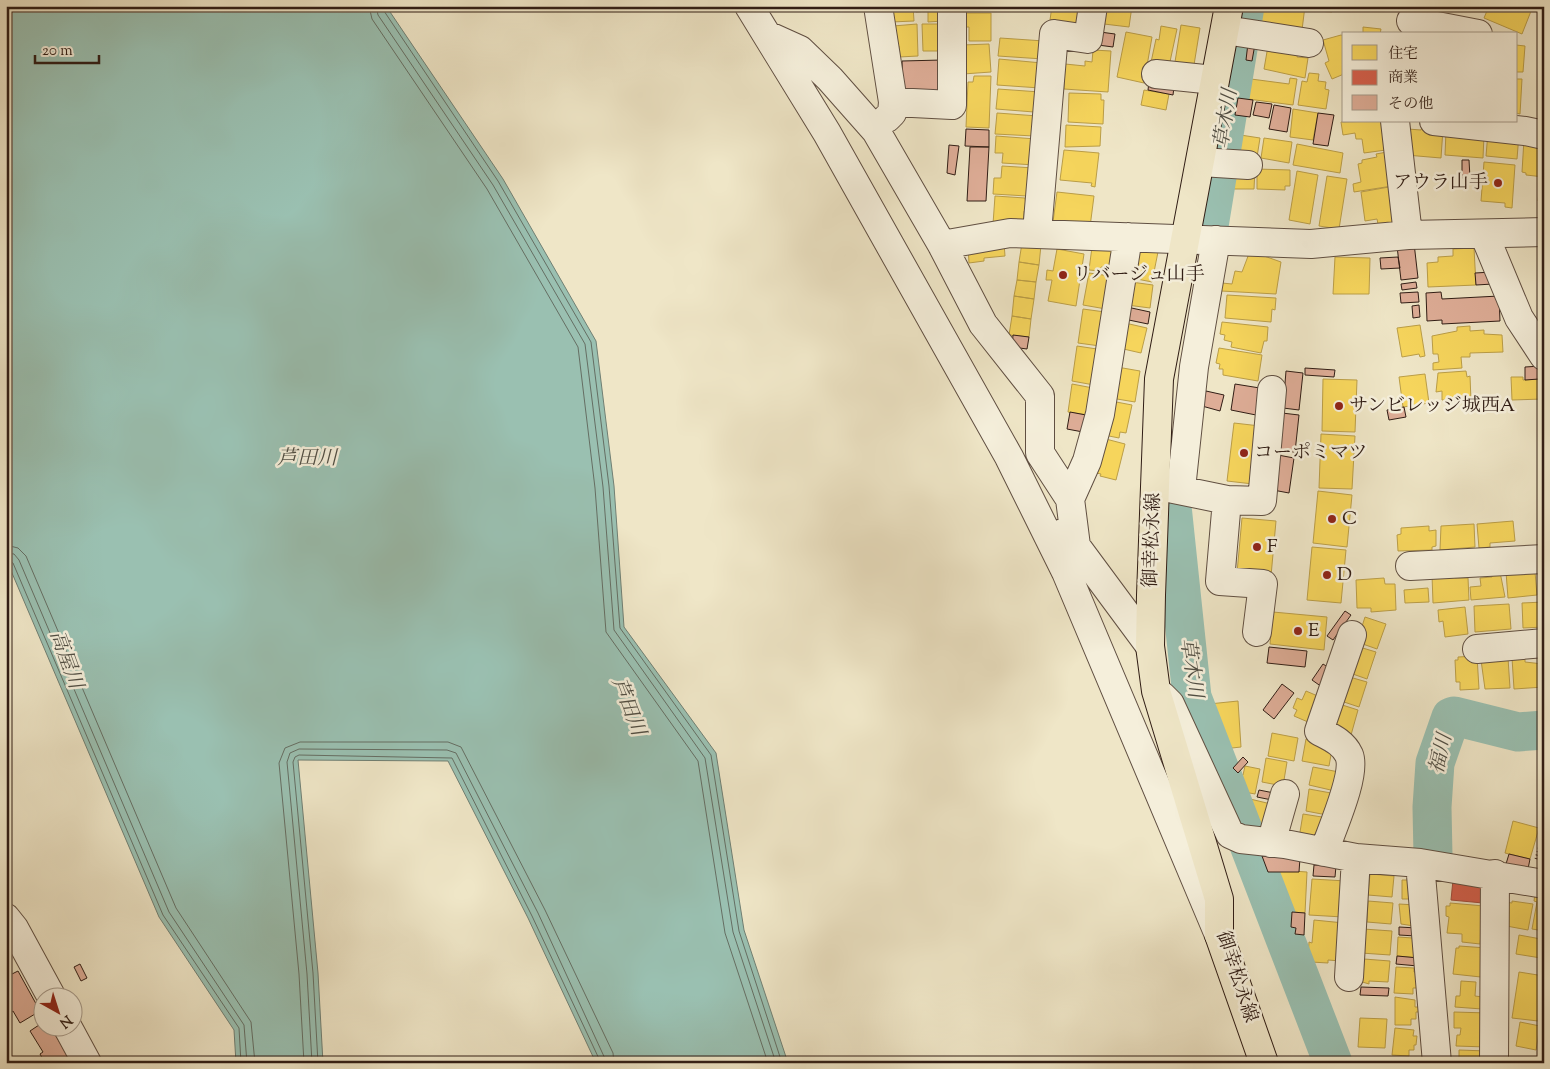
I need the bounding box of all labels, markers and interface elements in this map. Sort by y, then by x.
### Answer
scale bar [35,32,99,64]
legend [1342,32,1518,122]
text: 20 m [42,41,73,62]
text: 住宅 [1388,44,1418,65]
text: 商業 [1388,68,1418,89]
water label: 草木川 [1208,85,1246,151]
text: その他 [1388,94,1433,115]
place label: アウラ山手 [1393,170,1488,197]
marker: アウラ山手 [1492,177,1504,189]
place label: リバージュ山手 [1073,262,1205,289]
marker: リバージュ山手 [1057,269,1069,281]
place label: サンビレッジ城西A [1349,393,1516,420]
marker: サンビレッジ城西A [1333,400,1345,412]
place label: コーポミマツ [1254,440,1367,467]
water label: 芦田川 [277,445,339,474]
marker: コーポミマツ [1238,447,1250,459]
street label: 御幸松永線 [1138,492,1168,588]
place label: C [1342,506,1357,533]
marker: C [1326,513,1338,525]
place label: F [1267,534,1278,561]
marker: F [1251,541,1263,553]
place label: D [1337,562,1352,589]
marker: D [1321,569,1333,581]
place label: E [1308,618,1320,645]
marker: E [1292,625,1304,637]
water label: 高屋川 [41,627,90,695]
water label: 草木川 [1171,636,1209,702]
water label: 芦田川 [603,674,652,742]
water label: 福川 [1423,729,1461,777]
street label: 御幸松永線 [1208,928,1264,1026]
north arrow [32,986,82,1036]
text: N [54,1009,76,1032]

